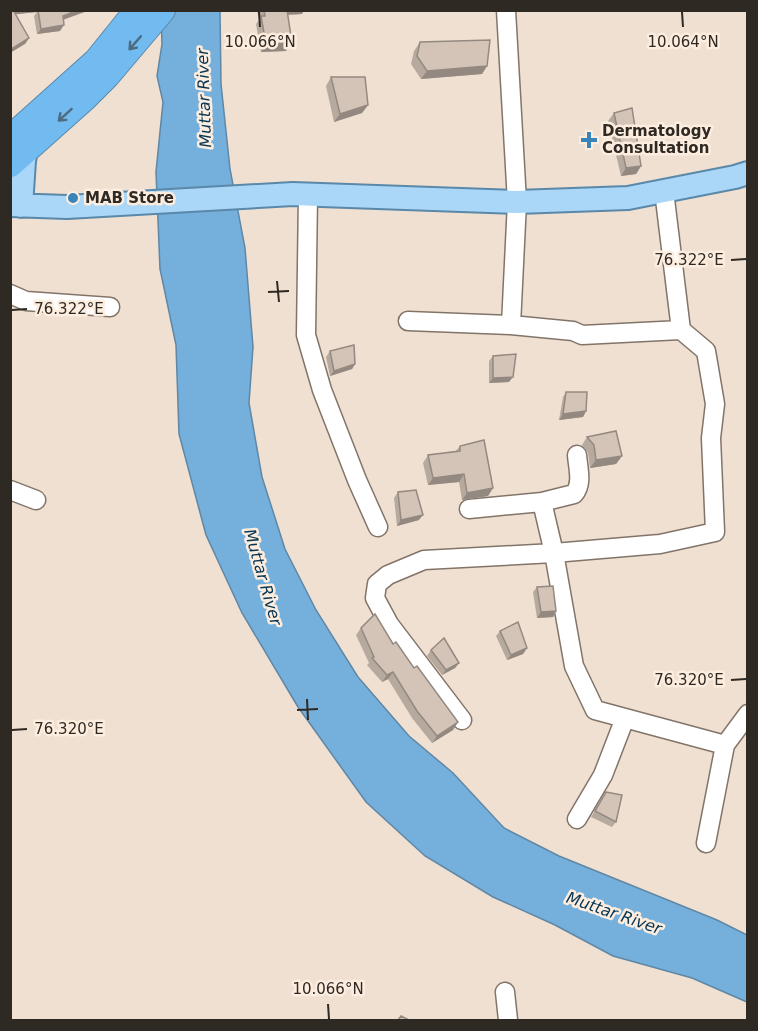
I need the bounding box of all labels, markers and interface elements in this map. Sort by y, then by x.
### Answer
text: 10.066°N [224,33,296,51]
text: 10.064°N [647,33,719,51]
one-way arrow [128,35,141,51]
water label: Muttar River [193,47,215,148]
one-way arrow [58,108,73,122]
place label: Dermatology Consultation [602,122,711,157]
marker: Dermatology Consultation [580,131,598,149]
place label: MAB Store [85,189,174,207]
marker: MAB Store [66,191,80,205]
text: 76.322°E [654,251,724,269]
text: 76.322°E [34,300,104,318]
water label: Muttar River [240,527,286,629]
text: 76.320°E [654,671,724,689]
text: 76.320°E [34,720,104,738]
water label: Muttar River [564,888,665,939]
text: 10.066°N [292,980,364,998]

